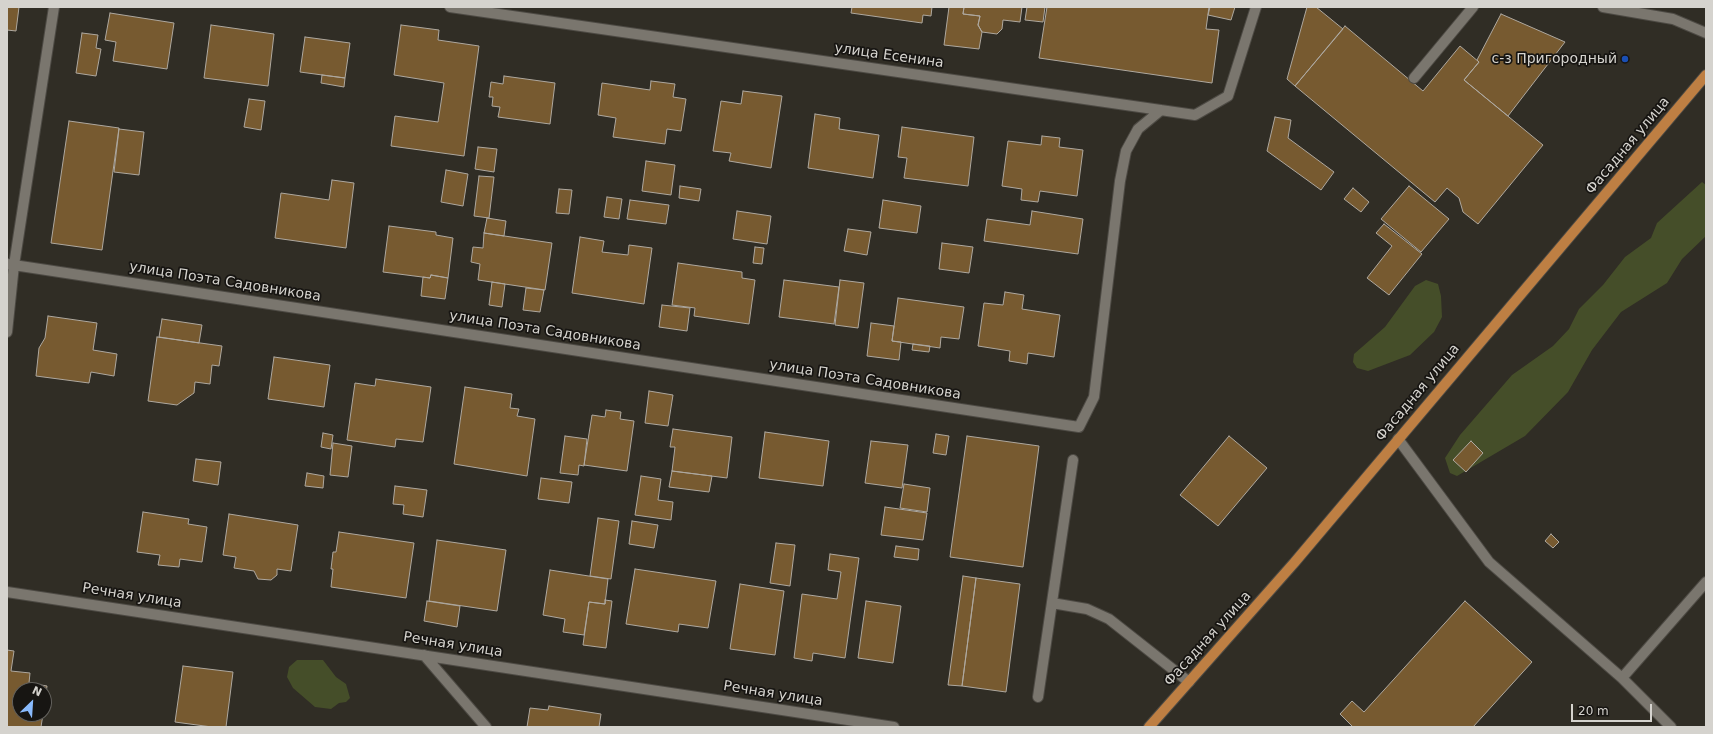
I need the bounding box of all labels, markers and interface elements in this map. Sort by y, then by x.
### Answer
street label: улица Есенина [833,40,945,72]
place label: с-з Пригородный [1491,51,1617,67]
marker: с-з Пригородный [1620,54,1630,64]
street label: Фасадная улица [1582,94,1674,198]
street label: улица Поэта Садовникова [128,259,322,305]
street label: улица Поэта Садовникова [448,308,642,354]
street label: Фасадная улица [1372,341,1464,445]
street label: улица Поэта Садовникова [768,357,962,403]
street label: Речная улица [81,580,183,612]
street label: Фасадная улица [1161,588,1255,690]
street label: Речная улица [402,629,504,661]
street label: Речная улица [722,678,824,710]
north arrow [12,682,52,722]
text: N [30,684,44,699]
scale bar [1573,696,1654,722]
text: 20 m [1578,704,1609,718]

